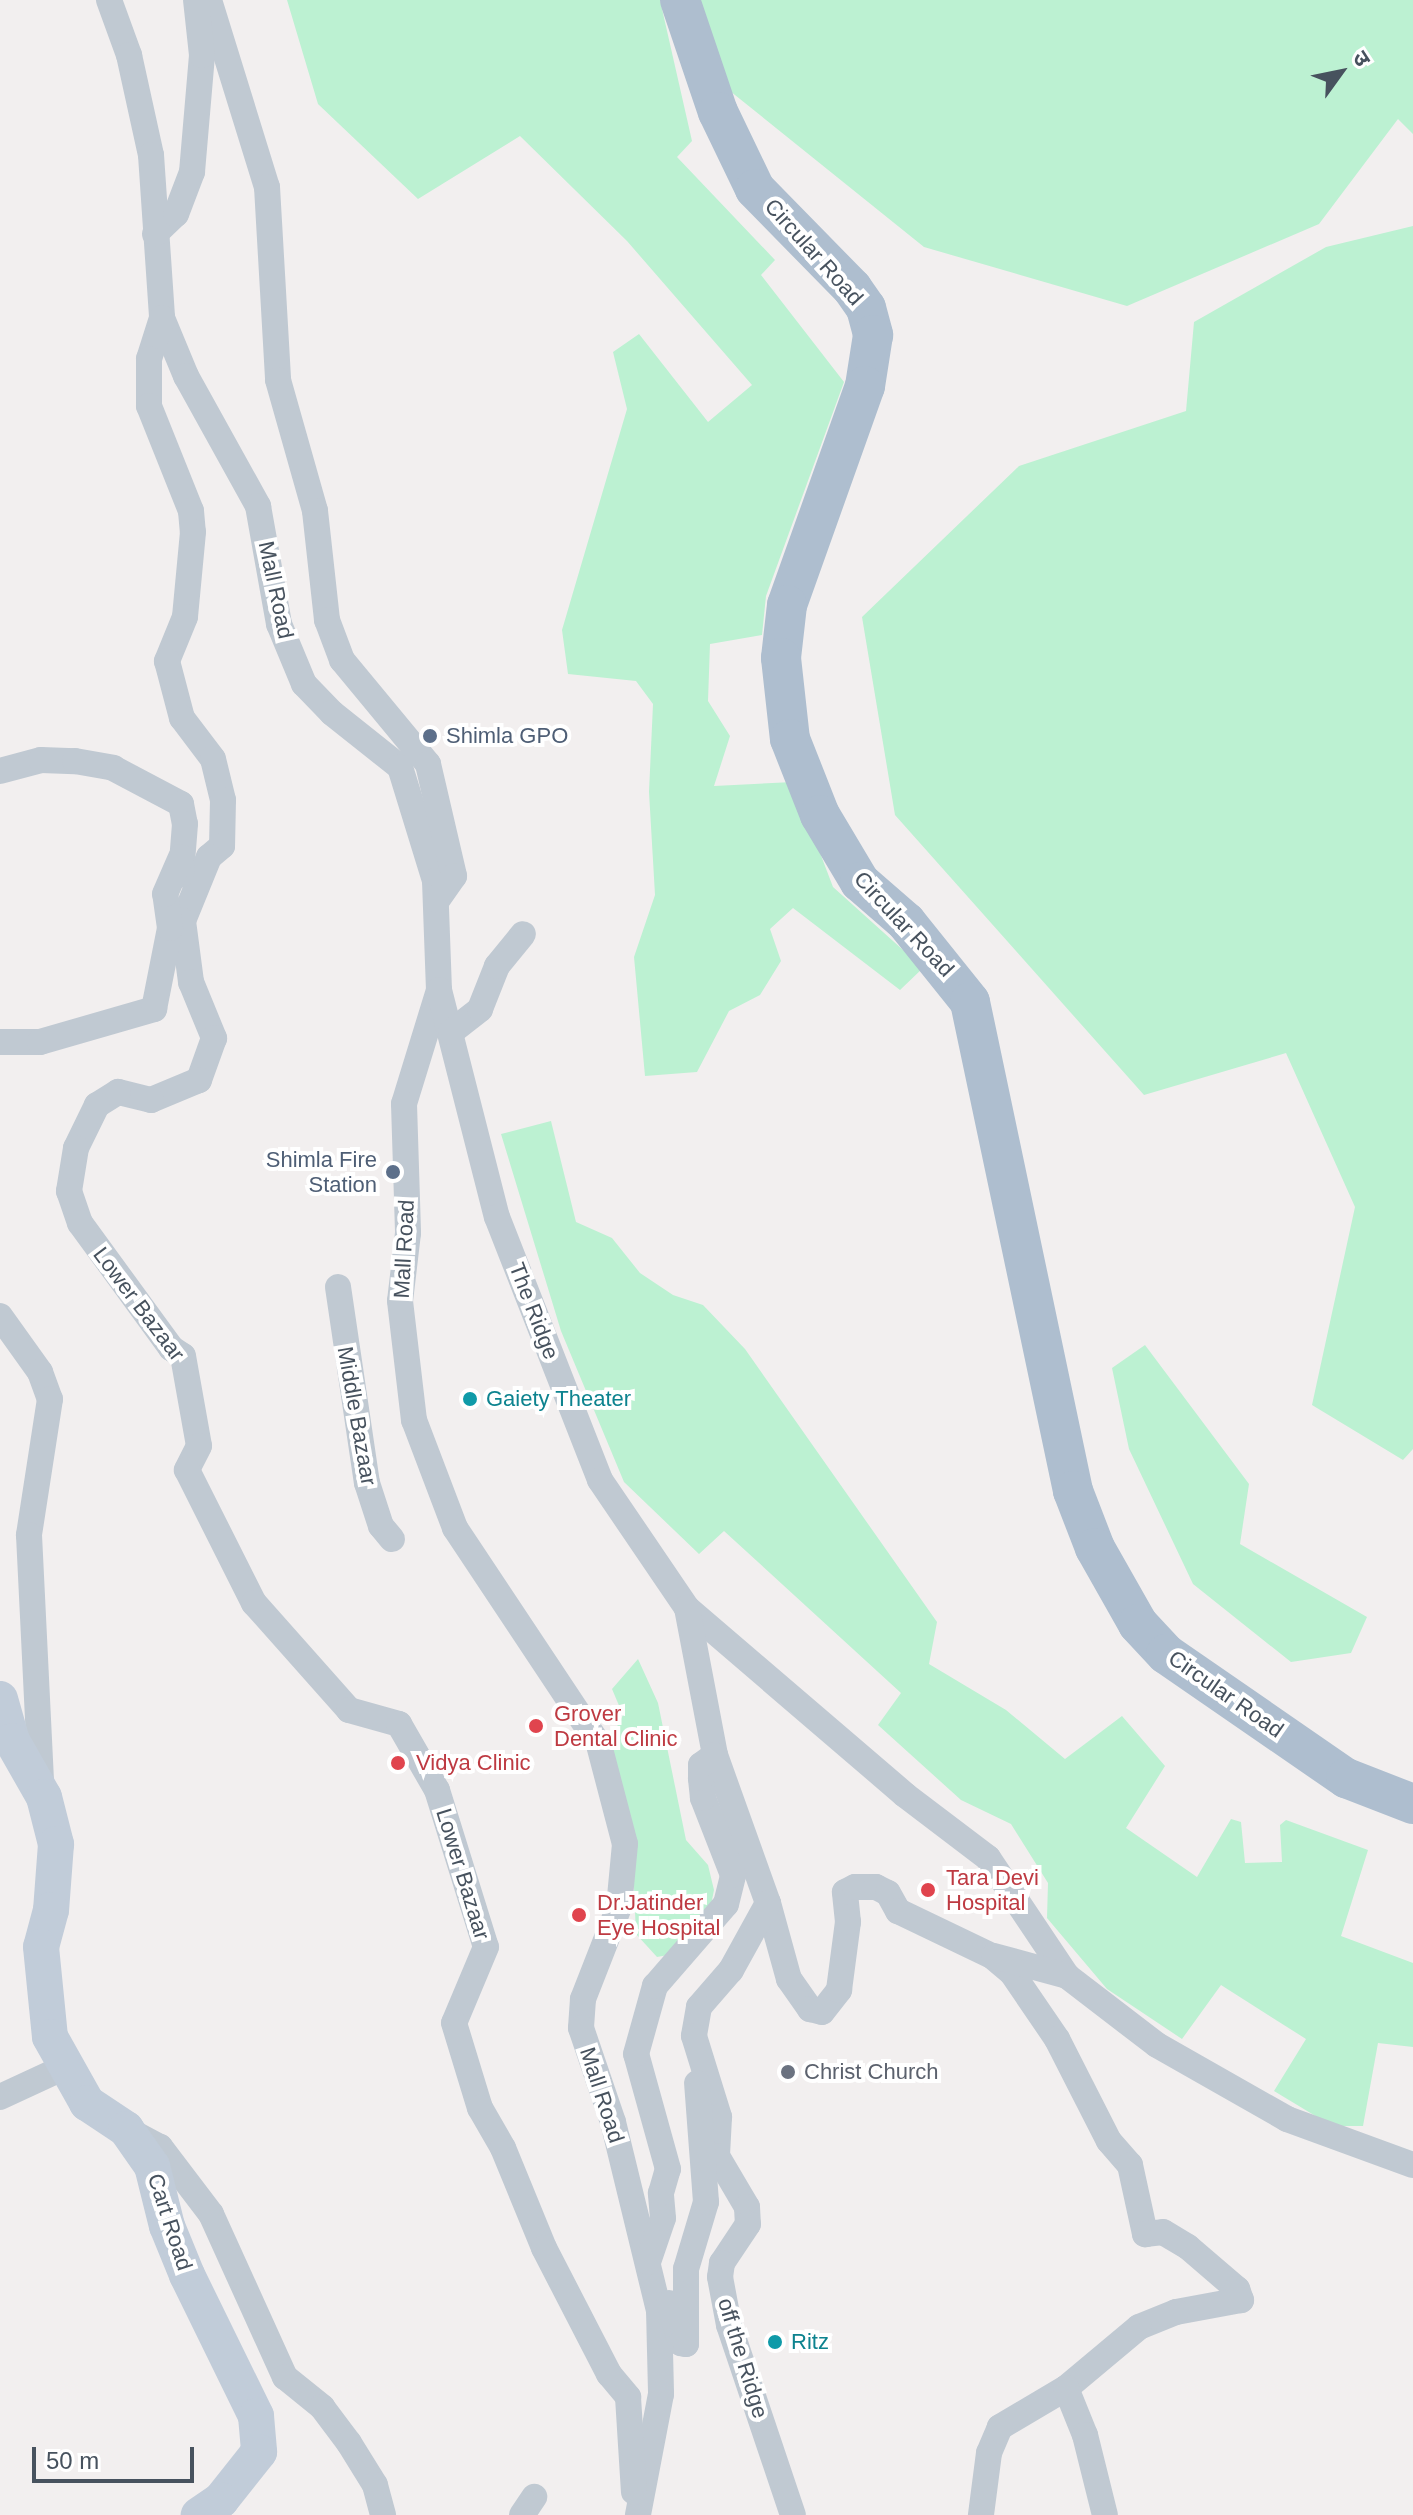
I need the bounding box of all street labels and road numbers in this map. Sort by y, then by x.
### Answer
street label: Circular Road [759,193,869,311]
street label: Mall Road [253,539,299,641]
street label: Circular Road [848,866,960,982]
street label: Mall Road [388,1199,420,1299]
street label: Lower Bazaar [88,1242,190,1366]
street label: The Ridge [503,1259,565,1363]
street label: Middle Bazaar [332,1344,382,1488]
street label: Circular Road [1163,1645,1289,1743]
street label: Lower Bazaar [431,1805,495,1943]
street label: Mall Road [574,2044,630,2146]
street label: Cart Road [142,2170,198,2274]
street label: off the Ridge [712,2295,774,2421]

